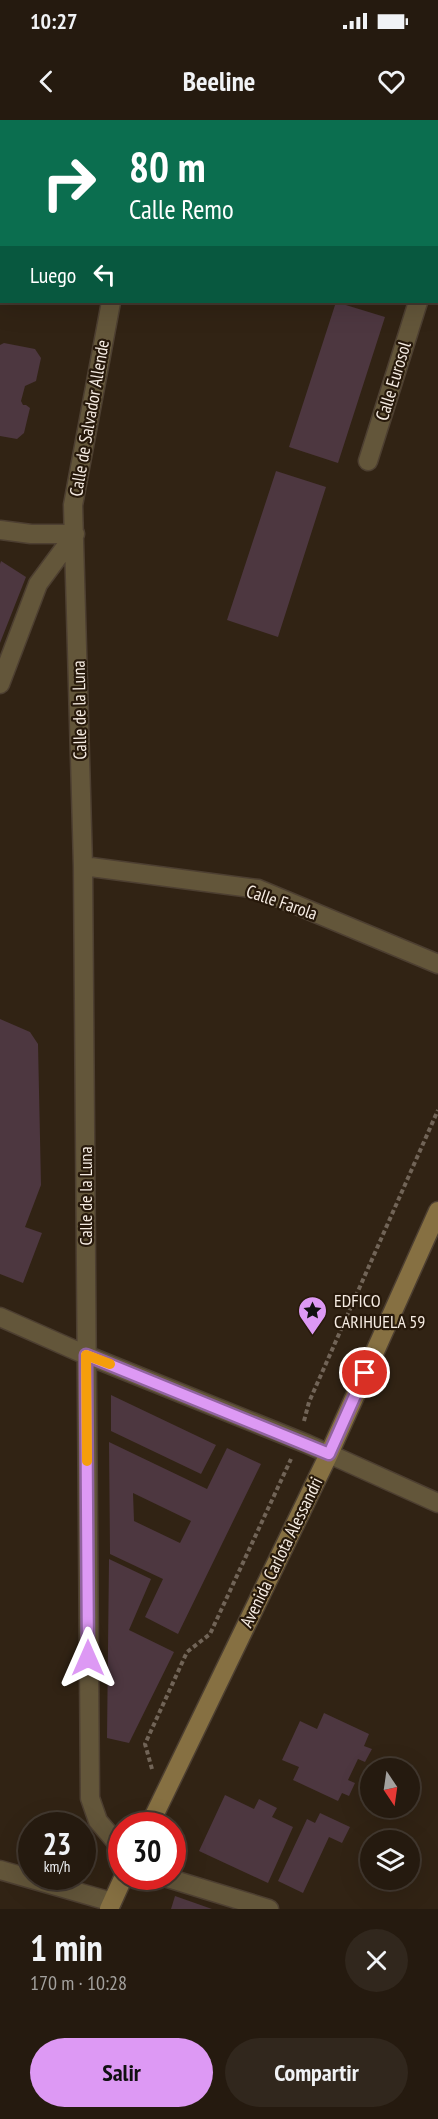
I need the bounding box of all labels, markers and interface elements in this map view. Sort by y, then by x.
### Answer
text: 10:27 [30,7,78,35]
text: Beeline [183,64,255,98]
icon: back [30,65,63,98]
icon: heart [375,65,408,98]
text: 80 m [129,139,206,194]
icon: right [30,144,108,222]
text: Calle Remo [129,192,234,226]
icon: left [88,258,121,291]
text: Luego [30,261,76,289]
street label: Calle de Salvador Allende [64,338,114,498]
street label: Calle Eurosol [370,338,416,423]
street label: Calle de la Luna [67,660,91,760]
street label: Calle Farola [243,879,321,925]
street label: Calle de la Luna [74,1146,97,1246]
place label: EDFICO CARIHUELA 59 [334,1289,425,1333]
place icon: EDFICO CARIHUELA 59 [297,1294,329,1336]
pin [339,1347,390,1398]
icon: arrive [348,1356,381,1389]
street label: Avenida Carlota Alessandri [235,1473,327,1631]
position arrow [56,1626,120,1690]
north arrow [360,1758,420,1818]
map controls [360,1758,420,1890]
speed limit sign: 30 [108,1812,186,1890]
text: 23 [43,1824,71,1863]
button: layers [360,1830,420,1890]
text: km/h [44,1857,70,1876]
text: 1 min [30,1924,103,1971]
button: close [345,1929,408,1992]
text: 170 m · 10:28 [30,1970,127,1996]
button: Salir [30,2038,213,2107]
button: Compartir [225,2038,408,2107]

